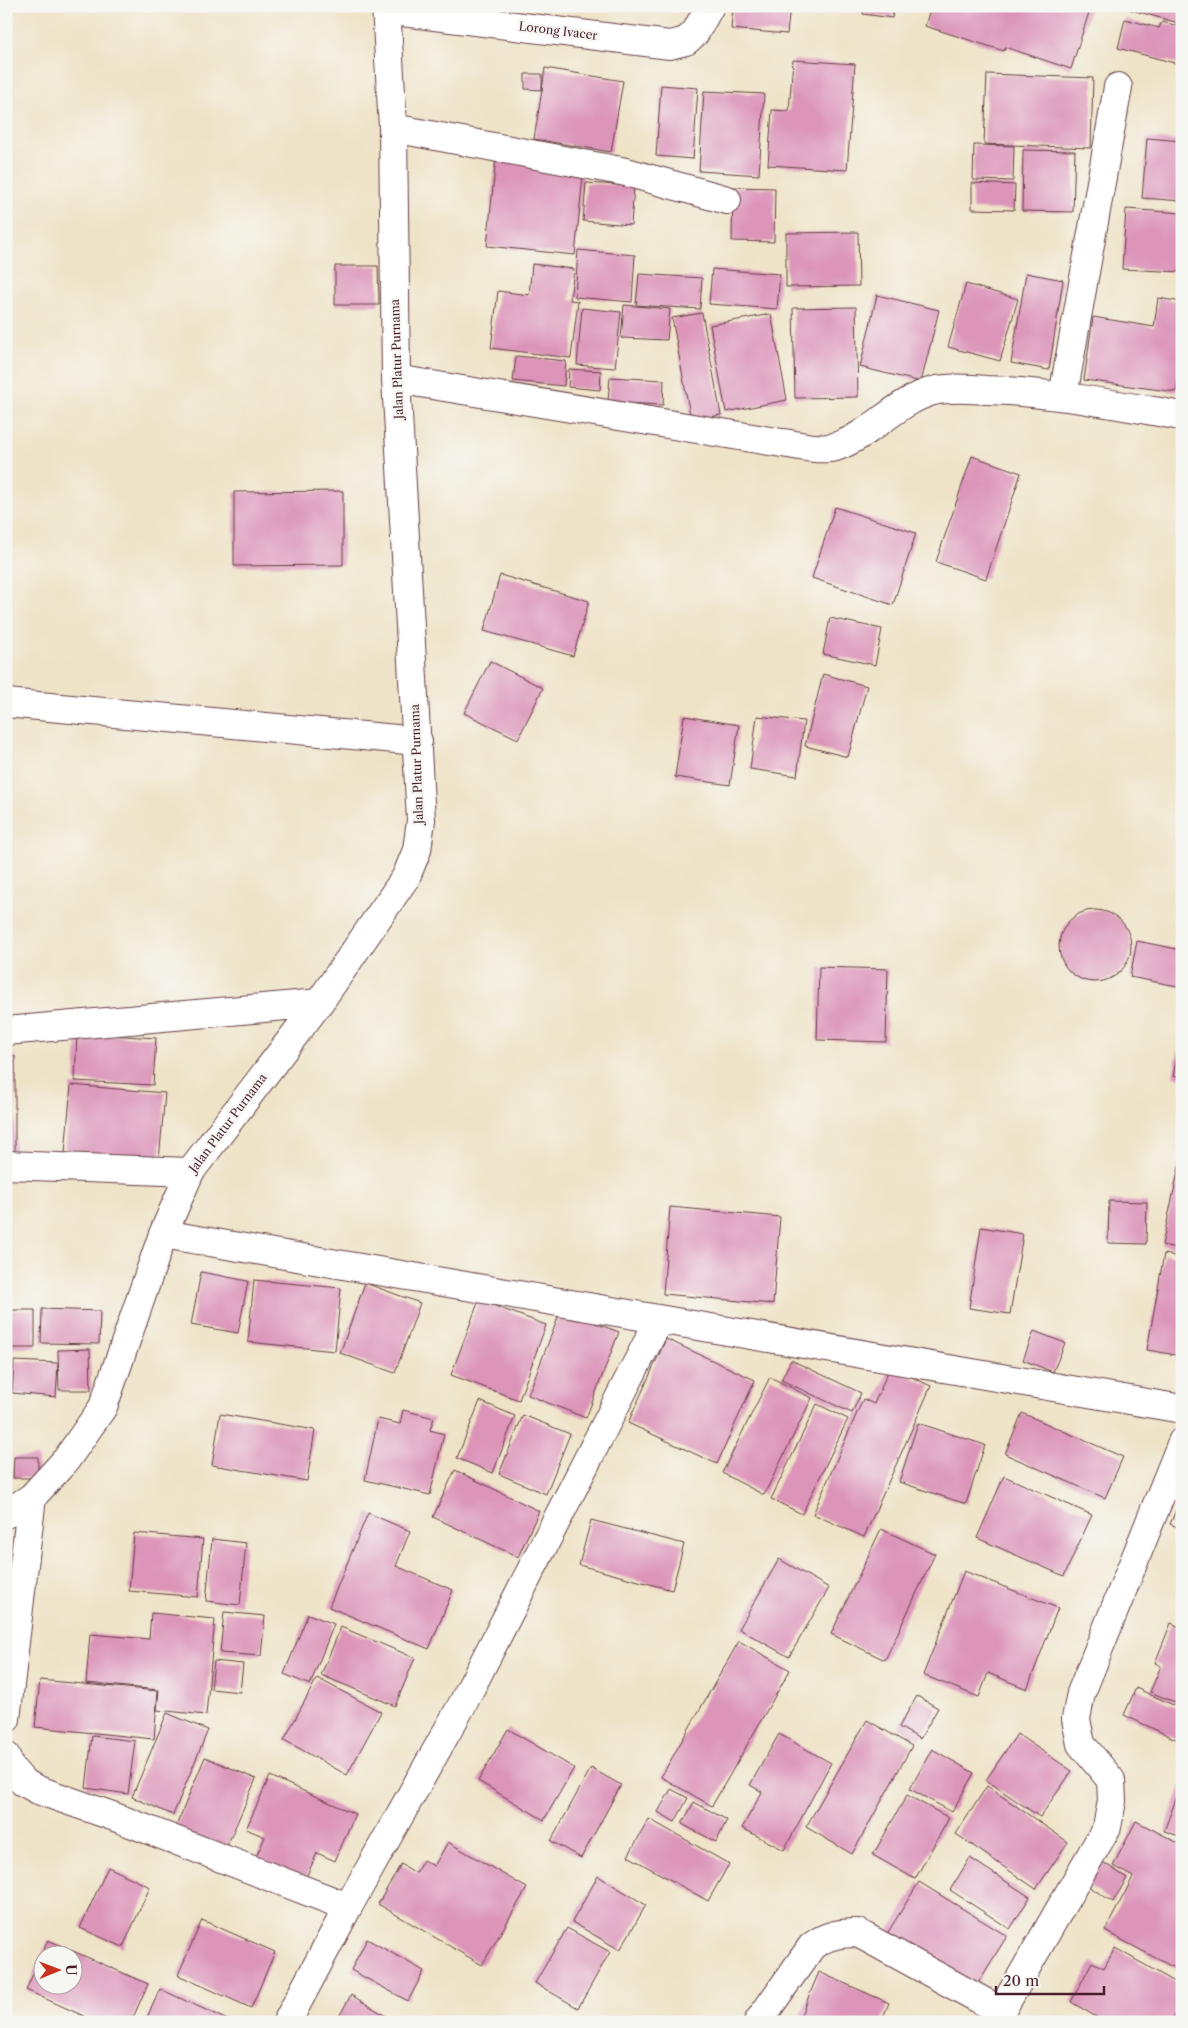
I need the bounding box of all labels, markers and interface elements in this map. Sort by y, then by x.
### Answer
street label: Lorong Ivacer [518,18,598,43]
street label: Jalan Platur Purnama [387,298,406,421]
street label: Jalan Platur Purnama [407,703,426,826]
street label: Jalan Platur Purnama [184,1070,270,1177]
north arrow [32,1946,82,1996]
scale bar [996,1963,1103,1995]
text: U [62,1964,80,1976]
text: 20 m [1003,1971,1039,1990]

